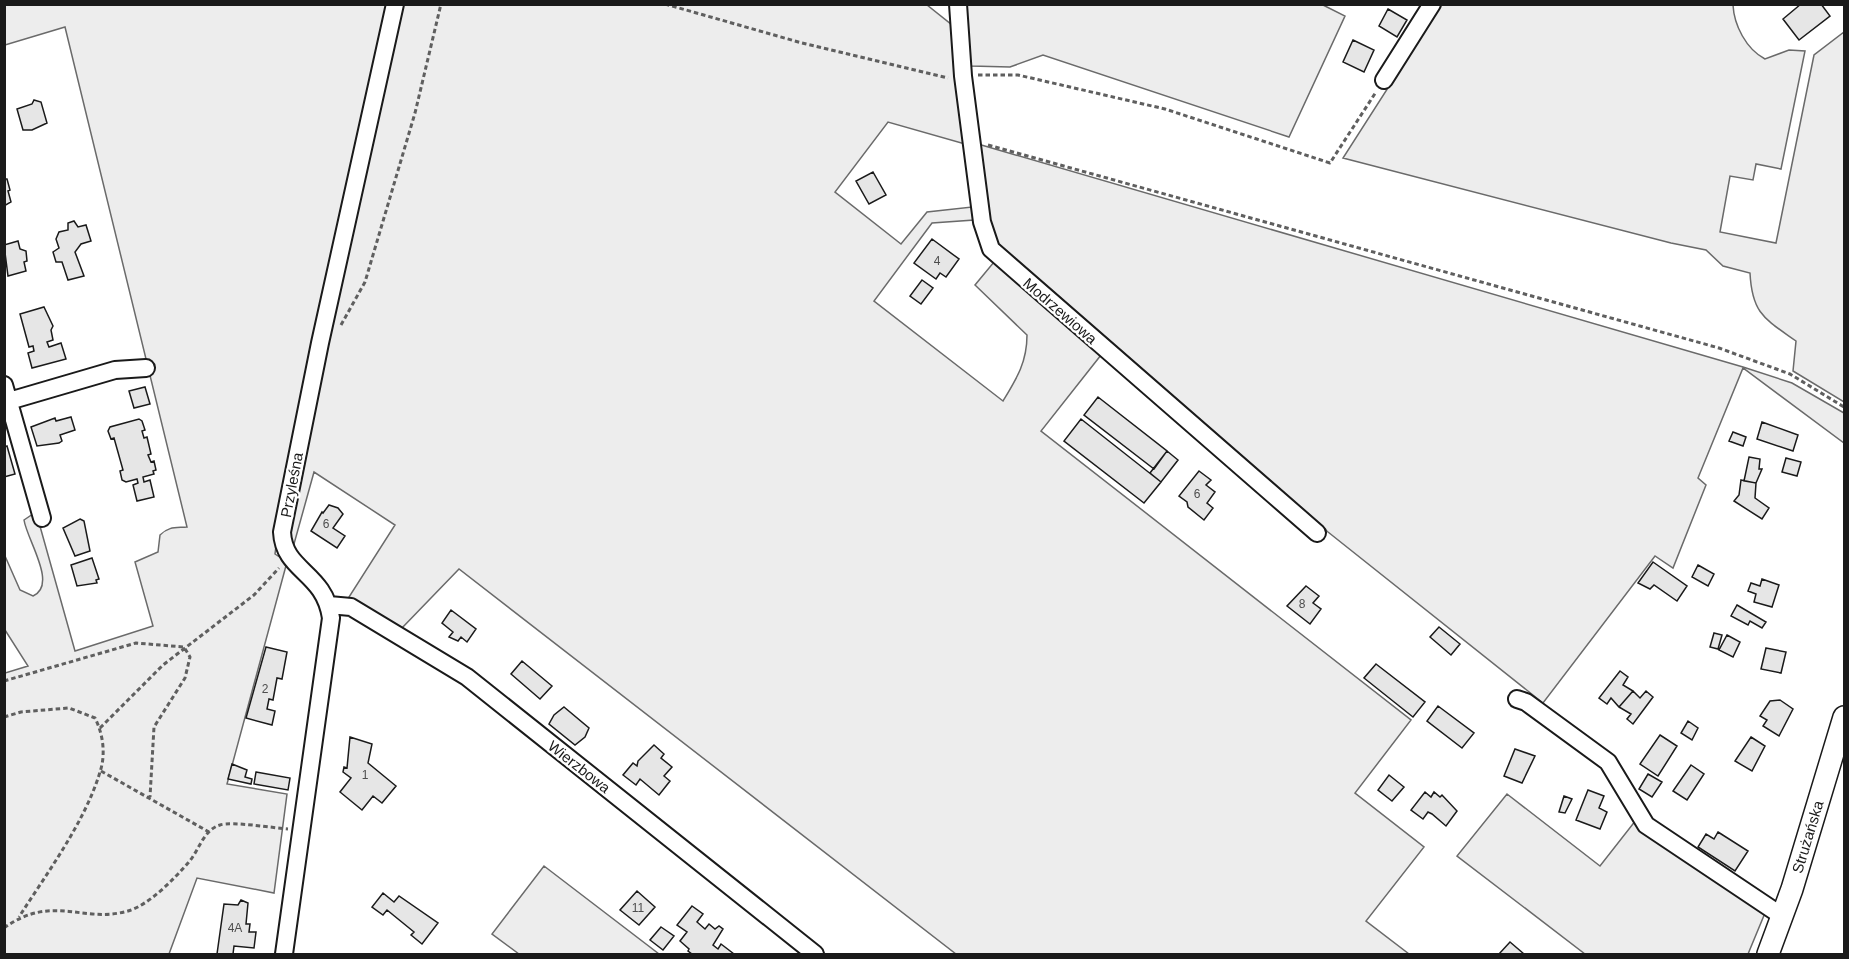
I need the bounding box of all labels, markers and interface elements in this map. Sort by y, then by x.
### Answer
house number: 4 [934,254,941,268]
street label: Modrzewiowa [1020,274,1101,348]
street label: Przyleśna [277,450,306,519]
house number: 6 [1194,487,1201,501]
house number: 6 [323,517,330,531]
house number: 8 [1299,597,1306,611]
house number: 2 [262,682,269,696]
street label: Wierzbowa [545,737,614,797]
house number: 1 [362,768,369,782]
street label: Strużańska [1788,798,1827,875]
house number: 11 [632,901,645,915]
house number: 4A [228,921,242,935]

